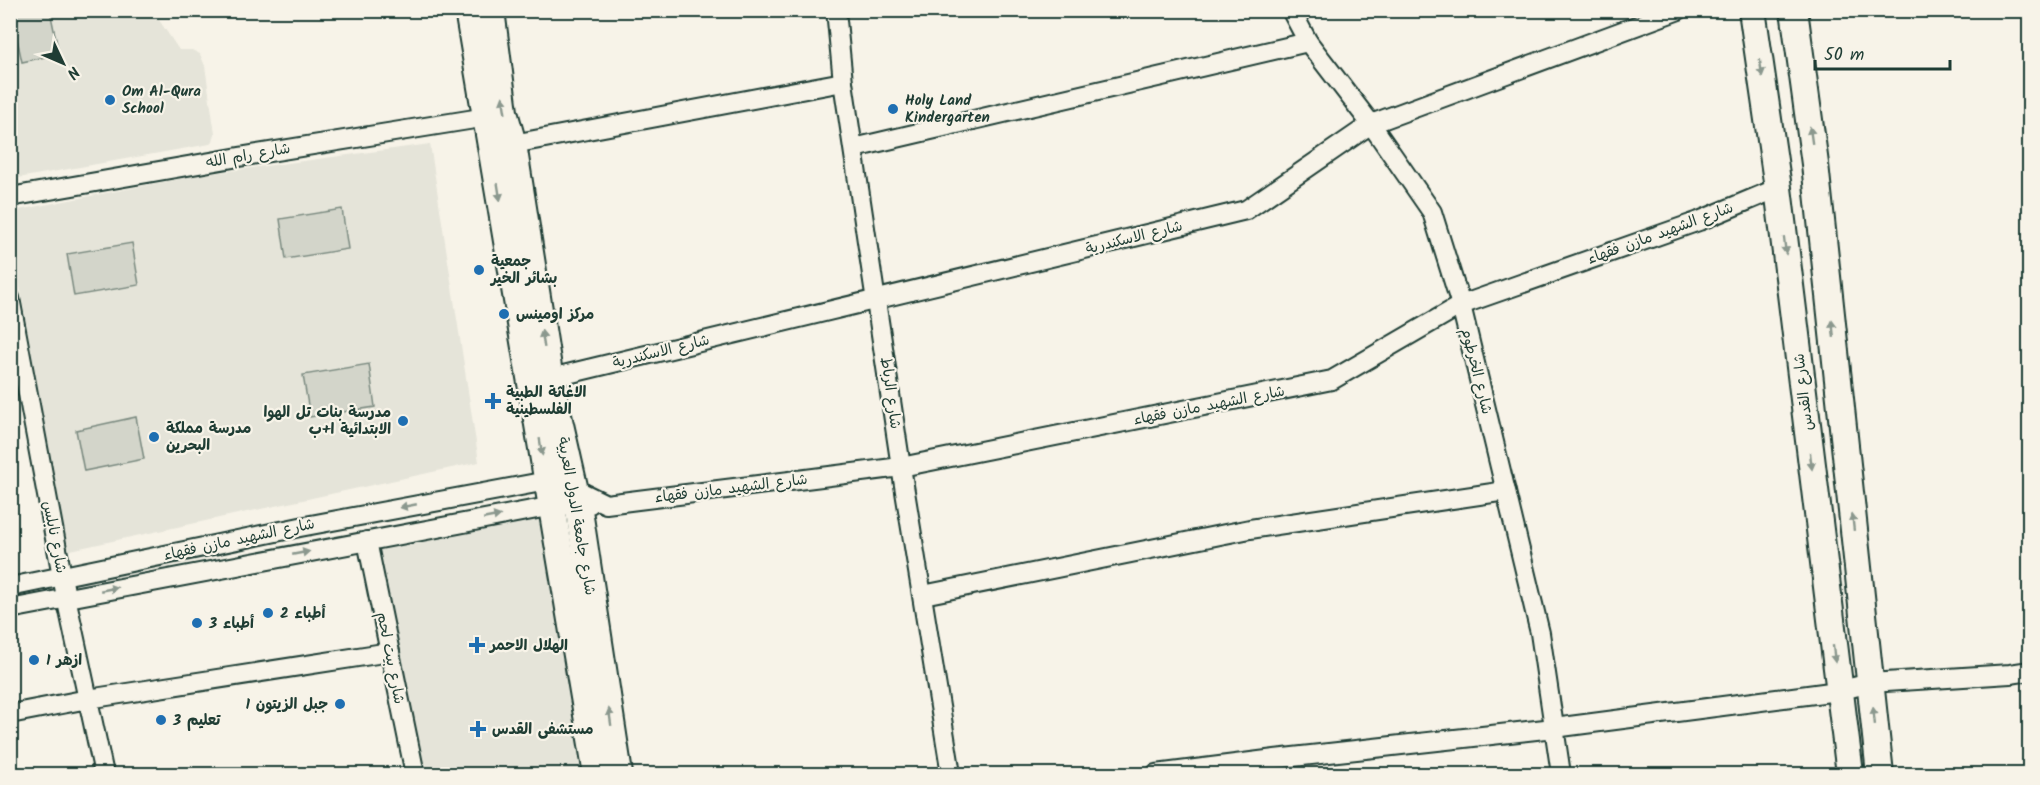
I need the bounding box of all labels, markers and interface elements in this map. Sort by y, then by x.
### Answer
north arrow [33,33,93,93]
scale bar [1815,33,1950,71]
text: 50 m [1824,41,1864,70]
one-way arrow [1756,59,1765,78]
text: N [60,60,85,85]
place label: Om Al-Qura School [122,80,201,121]
place label: Holy Land Kindergarten [905,89,990,130]
marker: Om Al-Qura School [103,93,117,107]
one-way arrow [499,96,508,115]
marker: Holy Land Kindergarten [886,102,900,116]
one-way arrow [1806,125,1816,144]
street label: شارع رام الله [204,137,292,175]
one-way arrow [495,183,504,202]
street label: شارع الشهيد مازن فقهاء [1584,196,1737,272]
street label: شارع الاسكندرية [1083,214,1185,262]
one-way arrow [1780,237,1790,256]
place label: جمعية بشائر الخير [489,250,557,291]
marker: جمعية بشائر الخير [472,263,486,277]
place label: مركز اومينس [516,303,594,327]
marker: مركز اومينس [497,307,511,321]
one-way arrow [1828,319,1837,338]
street label: شارع الخرطوم [1454,326,1498,417]
street label: شارع الاسكندرية [610,328,712,376]
one-way arrow [539,329,548,348]
street label: شارع القدس [1787,352,1821,432]
street label: شارع الرباط [873,356,907,431]
street label: شارع الشهيد مازن فقهاء [1131,380,1287,432]
place label: الاغاثة الطبية الفلسطينية [506,381,587,422]
marker: الاغاثة الطبية الفلسطينية [484,392,502,410]
place label: مدرسة بنات تل الهوا الابتدائية ا+ب [264,401,391,442]
marker: مدرسة بنات تل الهوا الابتدائية ا+ب [396,414,410,428]
place label: مدرسة مملكة البحرين [166,417,252,458]
marker: مدرسة مملكة البحرين [147,430,161,444]
street label: شارع جامعة الدول العربية [550,435,602,597]
one-way arrow [537,438,546,457]
one-way arrow [1806,451,1815,470]
street label: شارع الشهيد مازن فقهاء [653,468,809,510]
street label: شارع نابلس [35,499,73,575]
one-way arrow [399,502,418,511]
street label: شارع الشهيد مازن فقهاء [161,512,317,568]
one-way arrow [483,512,502,521]
one-way arrow [1848,513,1858,532]
one-way arrow [291,548,310,557]
one-way arrow [100,584,119,593]
place label: أطباء 2 [280,602,326,626]
marker: أطباء 2 [261,606,275,620]
street label: شارع بيت لحم [369,610,411,706]
place label: أطباء 3 [208,612,255,636]
marker: أطباء 3 [190,616,204,630]
place label: الهلال الاحمر [488,634,568,658]
marker: الهلال الاحمر [468,636,486,654]
one-way arrow [1829,645,1839,664]
place label: ازهر 1 [46,649,82,673]
marker: ازهر 1 [27,653,41,667]
place label: جبل الزيتون 1 [245,693,328,717]
marker: جبل الزيتون 1 [333,697,347,711]
one-way arrow [606,707,615,726]
one-way arrow [1869,707,1879,726]
place label: تعليم 3 [172,709,221,733]
marker: تعليم 3 [154,713,168,727]
place label: مستشفى القدس [492,718,594,742]
marker: مستشفى القدس [469,720,487,738]

